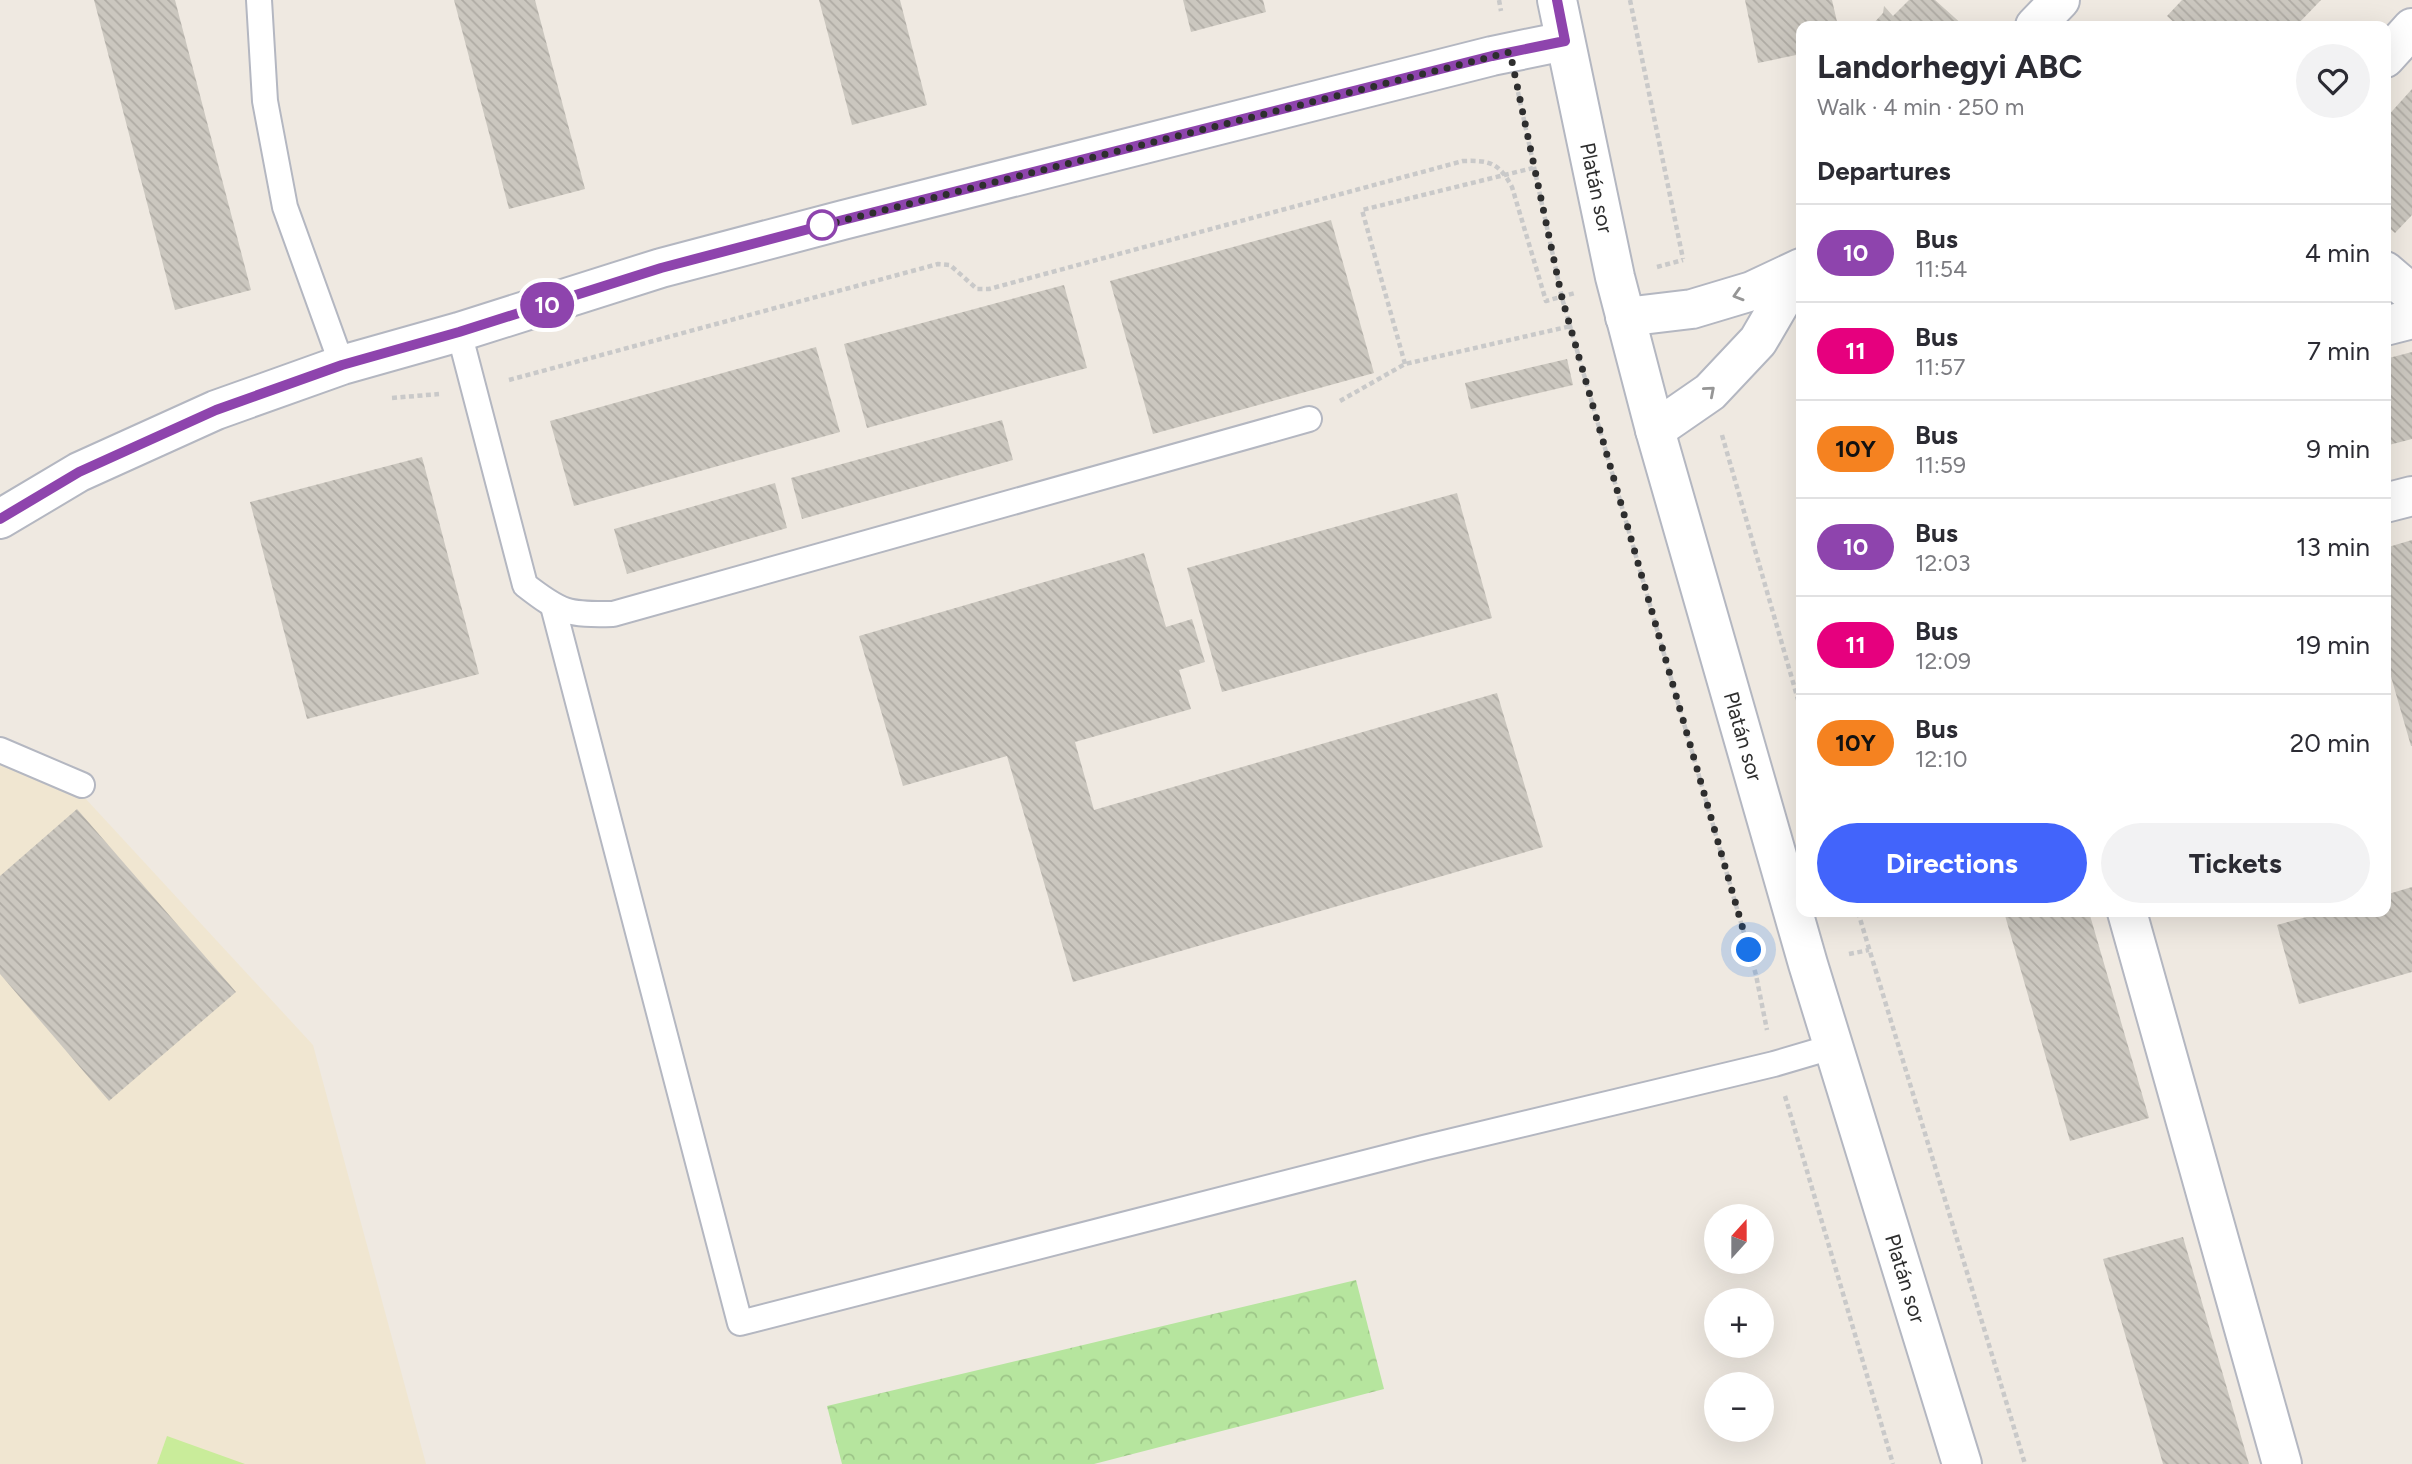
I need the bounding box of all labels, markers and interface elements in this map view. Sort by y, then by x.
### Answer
button: heart [2296,44,2370,118]
text: Landorhegyi ABC [1817,47,2083,86]
text: Walk · 4 min · 250 m [1817,93,2024,121]
street label: Platán sor [1575,140,1619,235]
text: Departures [1817,155,1951,187]
unlabelled marker [807,210,837,240]
text: Bus [1915,223,1958,255]
text: 4 min [2305,237,2370,269]
text: 10 [1843,238,1868,267]
text: 11:54 [1915,255,1967,283]
line badge: 10 [516,282,578,328]
one-way arrow [1732,287,1744,302]
text: 10 [534,290,560,319]
text: Bus [1915,321,1958,353]
text: 7 min [2307,335,2370,367]
text: 11 [1845,336,1866,365]
text: 11:57 [1915,353,1965,381]
one-way arrow [1702,387,1715,399]
text: Bus [1915,419,1958,451]
text: 9 min [2306,433,2370,465]
text: 10Y [1835,434,1876,463]
text: 11:59 [1915,451,1966,479]
text: Bus [1915,517,1958,549]
text: 13 min [2296,531,2370,563]
text: 10 [1843,532,1868,561]
text: 12:03 [1915,549,1970,577]
text: Bus [1915,615,1958,647]
text: 19 min [2295,629,2370,661]
text: 11 [1845,630,1866,659]
text: 12:09 [1915,647,1971,675]
street label: Platán sor [1719,689,1768,784]
text: Bus [1915,713,1958,745]
text: 20 min [2290,727,2370,759]
text: 10Y [1835,728,1876,757]
text: 12:10 [1915,745,1967,773]
button: Directions [1817,823,2087,903]
button: Tickets [2101,823,2370,903]
your location [1731,932,1766,967]
north arrow [1704,1204,1774,1274]
map controls [1704,1204,1774,1442]
street label: Platán sor [1880,1231,1931,1326]
button: + [1704,1288,1774,1358]
button: − [1704,1372,1774,1442]

